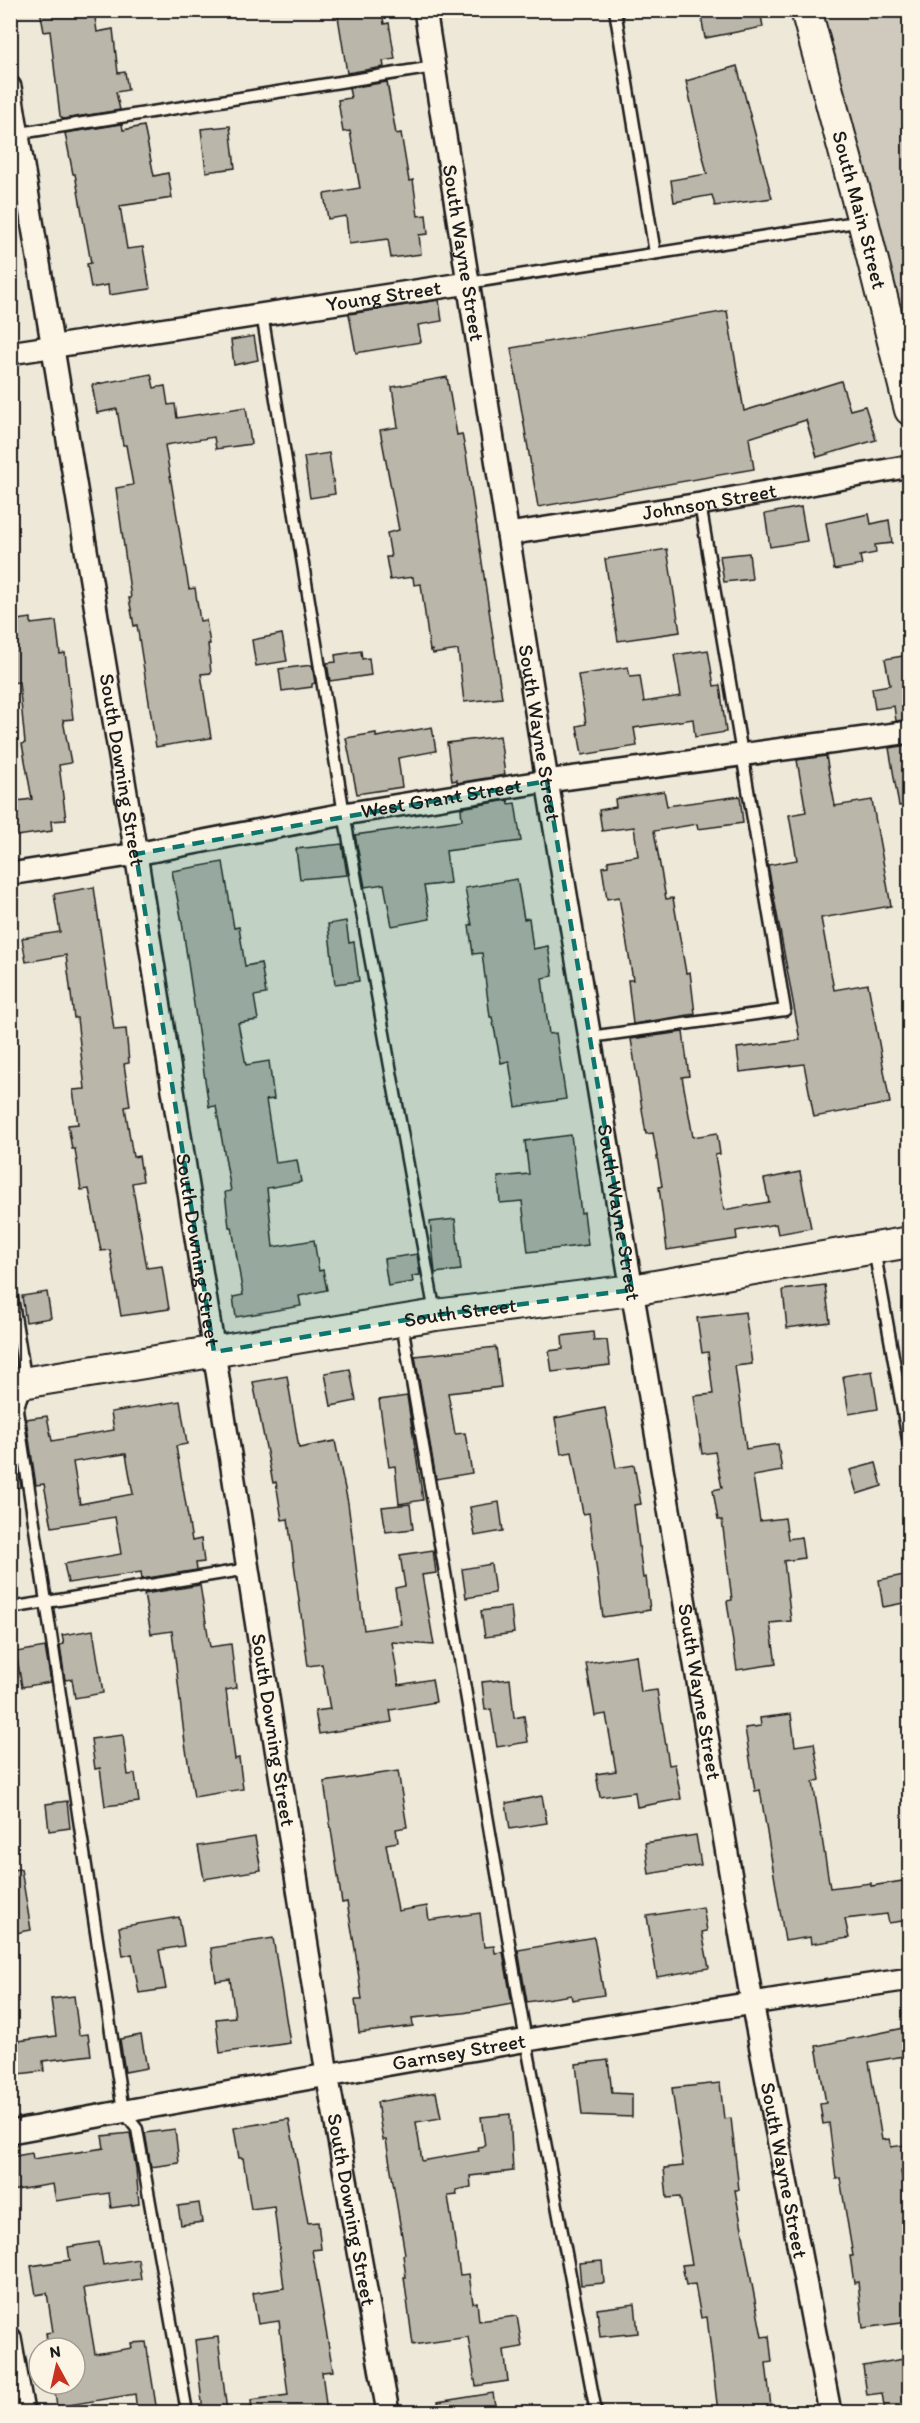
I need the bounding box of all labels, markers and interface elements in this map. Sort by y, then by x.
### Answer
street label: South Main Street [827,128,893,292]
street label: South Wayne Street [438,163,490,343]
street label: Young Street [324,274,443,317]
street label: Johnson Street [640,477,779,525]
street label: South Wayne Street [514,643,567,823]
street label: South Downing Street [95,671,151,868]
street label: West Grant Street [359,772,524,823]
street label: South Wayne Street [592,1122,647,1303]
street label: South Downing Street [171,1151,226,1348]
street label: South Street [402,1292,518,1332]
street label: South Wayne Street [673,1601,727,1782]
street label: South Downing Street [246,1632,301,1828]
street label: Garnsey Street [390,2028,528,2075]
street label: South Wayne Street [756,2080,814,2261]
street label: South Downing Street [322,2111,382,2308]
north arrow [27,2336,87,2396]
text: N [48,2341,62,2362]

